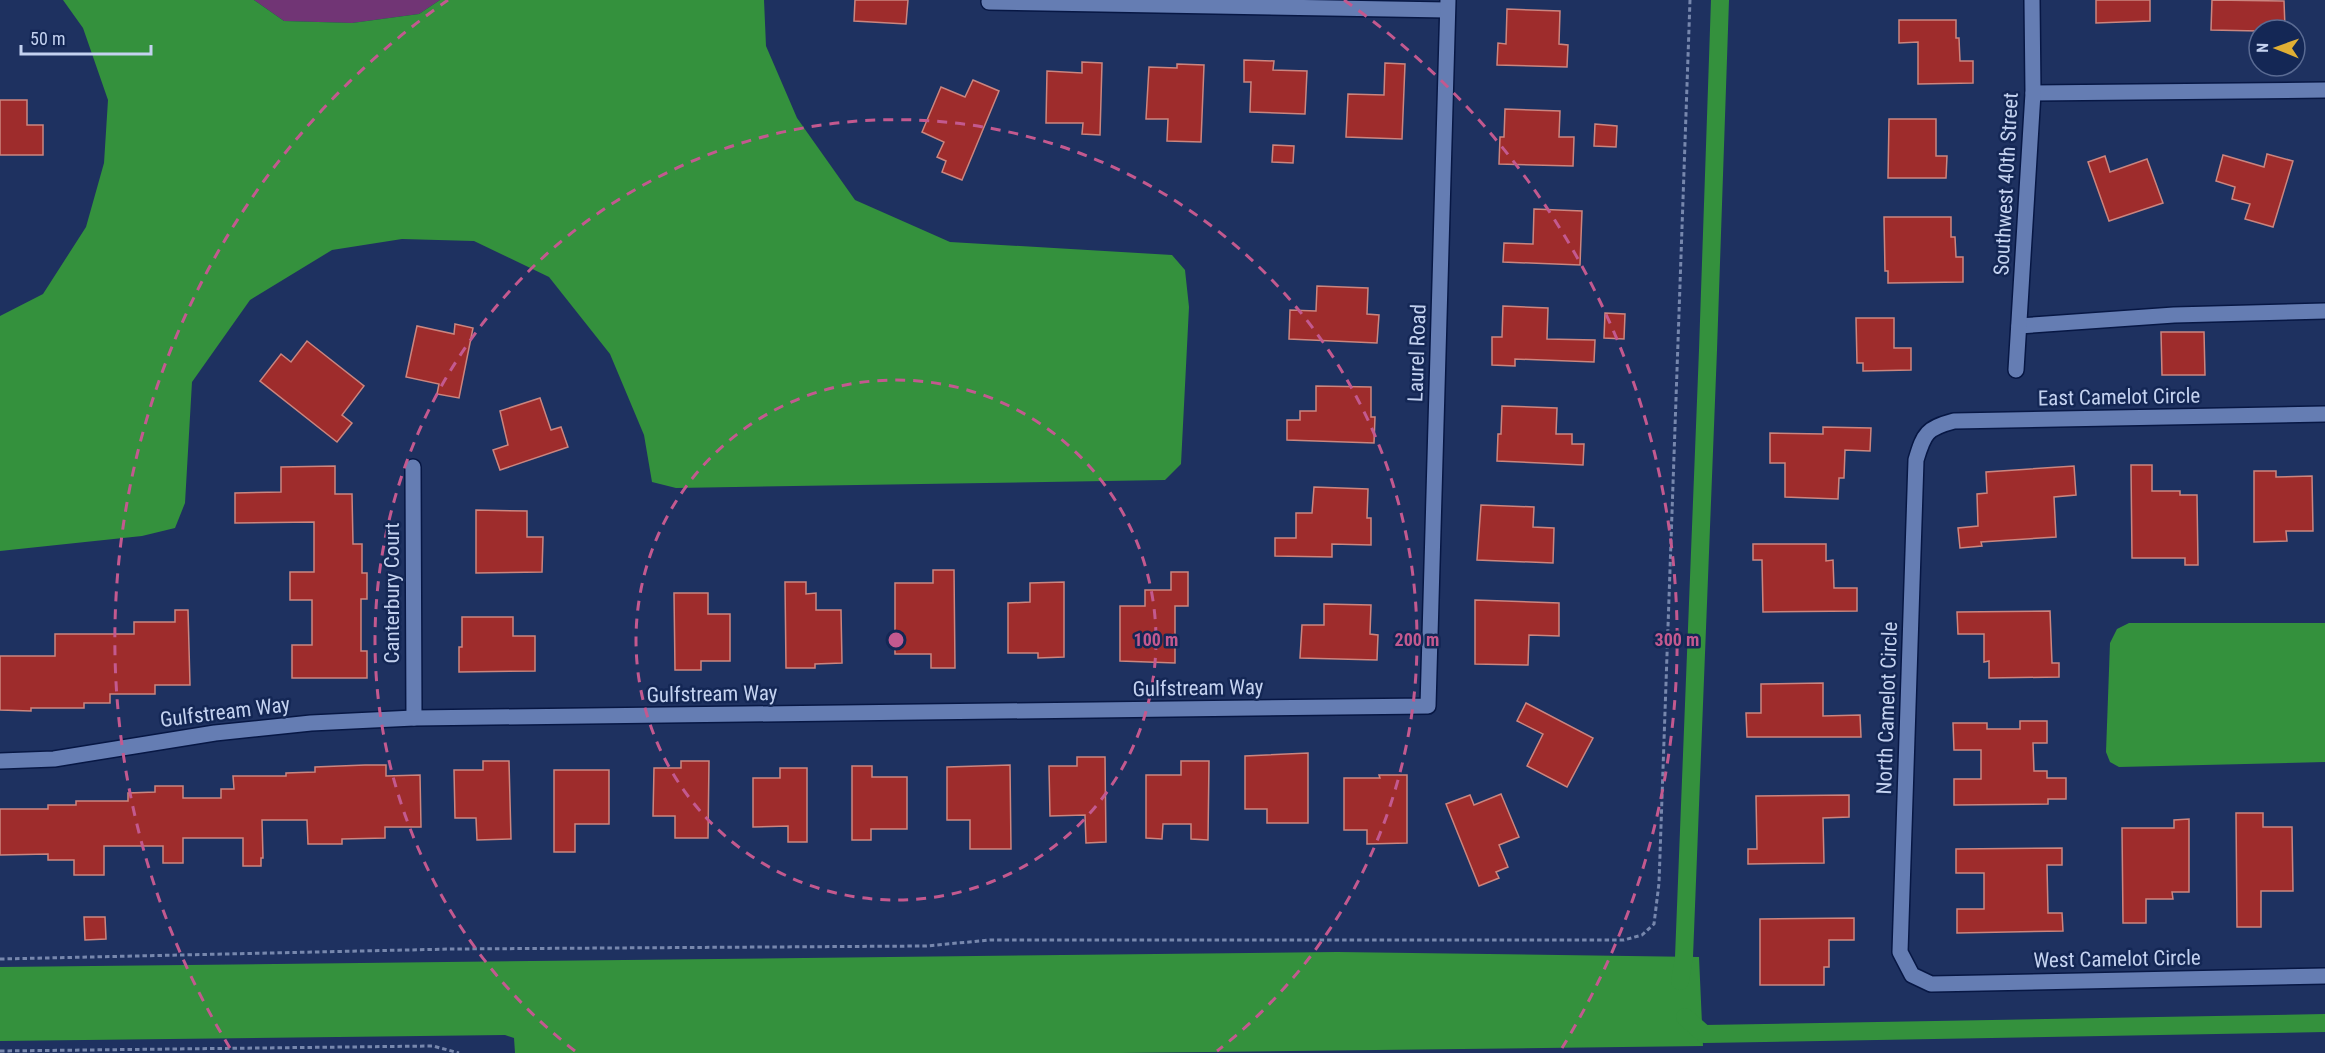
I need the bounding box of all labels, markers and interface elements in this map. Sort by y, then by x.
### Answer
scale bar [21,18,152,56]
north arrow [2247,18,2307,78]
text: 50 m [30,28,65,49]
text: N [2253,43,2272,53]
street label: Southwest 40th Street [1989,92,2023,276]
street label: Laurel Road [1403,304,1431,402]
street label: East Camelot Circle [2038,384,2201,410]
street label: Canterbury Court [380,523,404,663]
street label: North Camelot Circle [1872,621,1902,795]
text: 100 m [1134,629,1178,650]
text: 200 m [1395,629,1439,650]
text: 300 m [1655,629,1699,650]
centre of rings [886,630,906,650]
street label: Gulfstream Way [1132,675,1264,701]
street label: Gulfstream Way [646,681,778,707]
street label: Gulfstream Way [159,692,292,732]
street label: West Camelot Circle [2033,946,2201,972]

